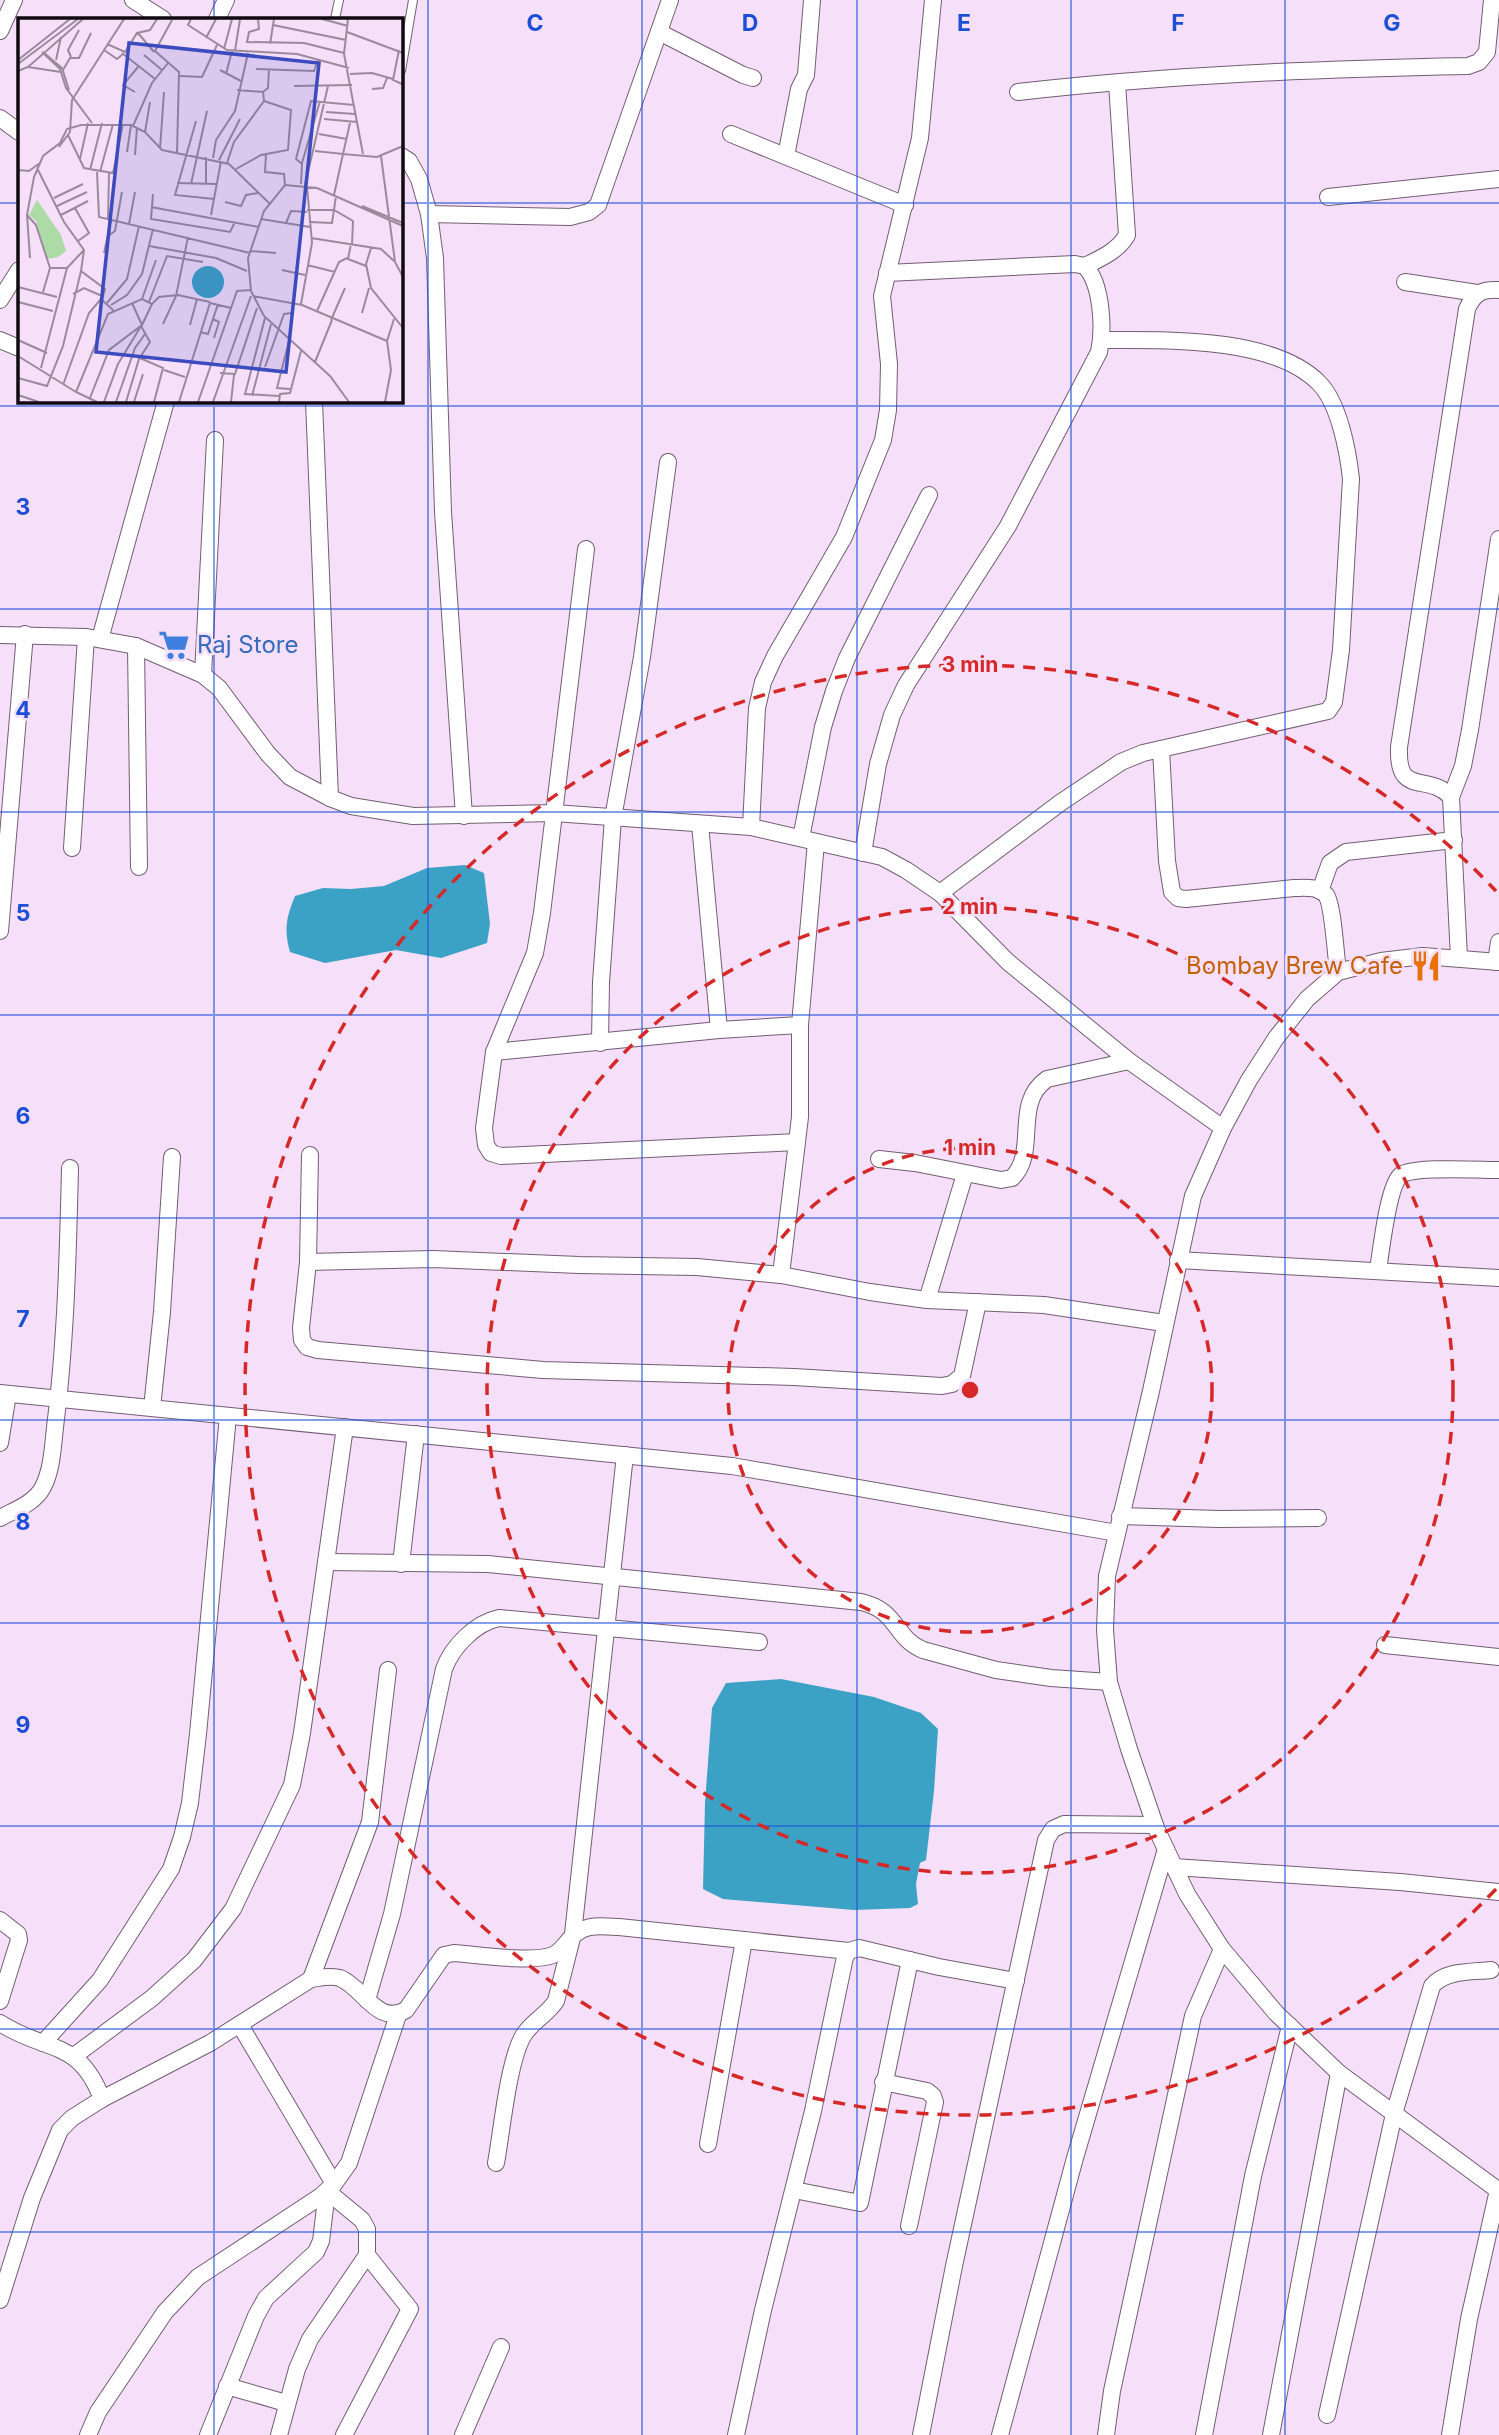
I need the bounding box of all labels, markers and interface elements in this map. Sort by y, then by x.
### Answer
text: C [526,9,544,37]
text: D [742,9,758,37]
text: E [957,9,971,37]
text: F [1171,9,1185,37]
text: G [1383,9,1401,37]
inset map [18,18,402,402]
text: 3 [16,493,30,521]
supermarket icon: Raj Store [157,628,191,662]
place label: Raj Store [197,630,298,659]
text: 3 min [942,652,998,677]
text: 4 [15,696,31,724]
text: 2 min [942,894,998,919]
text: 5 [16,899,30,927]
restaurant icon: Bombay Brew Cafe [1409,949,1443,983]
place label: Bombay Brew Cafe [1186,951,1403,980]
text: 6 [16,1102,30,1130]
text: 1 min [944,1135,996,1160]
text: 7 [16,1305,30,1333]
centre of rings [958,1378,982,1402]
text: 8 [16,1508,30,1536]
text: 9 [16,1711,30,1739]

